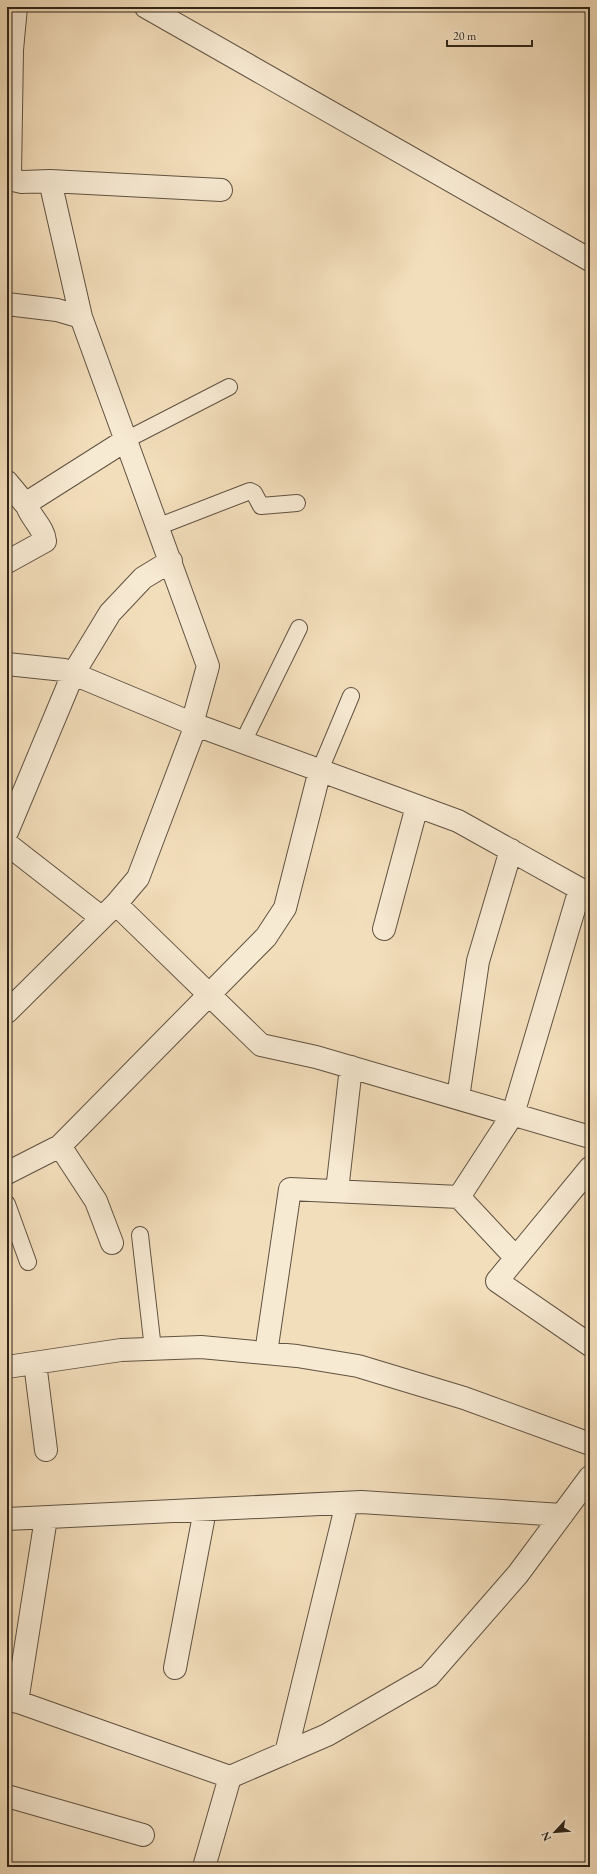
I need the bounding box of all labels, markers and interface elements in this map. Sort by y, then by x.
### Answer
scale bar [447,22,532,48]
text: 20 m [453,28,477,44]
north arrow [535,1812,575,1852]
text: N [538,1829,554,1843]

